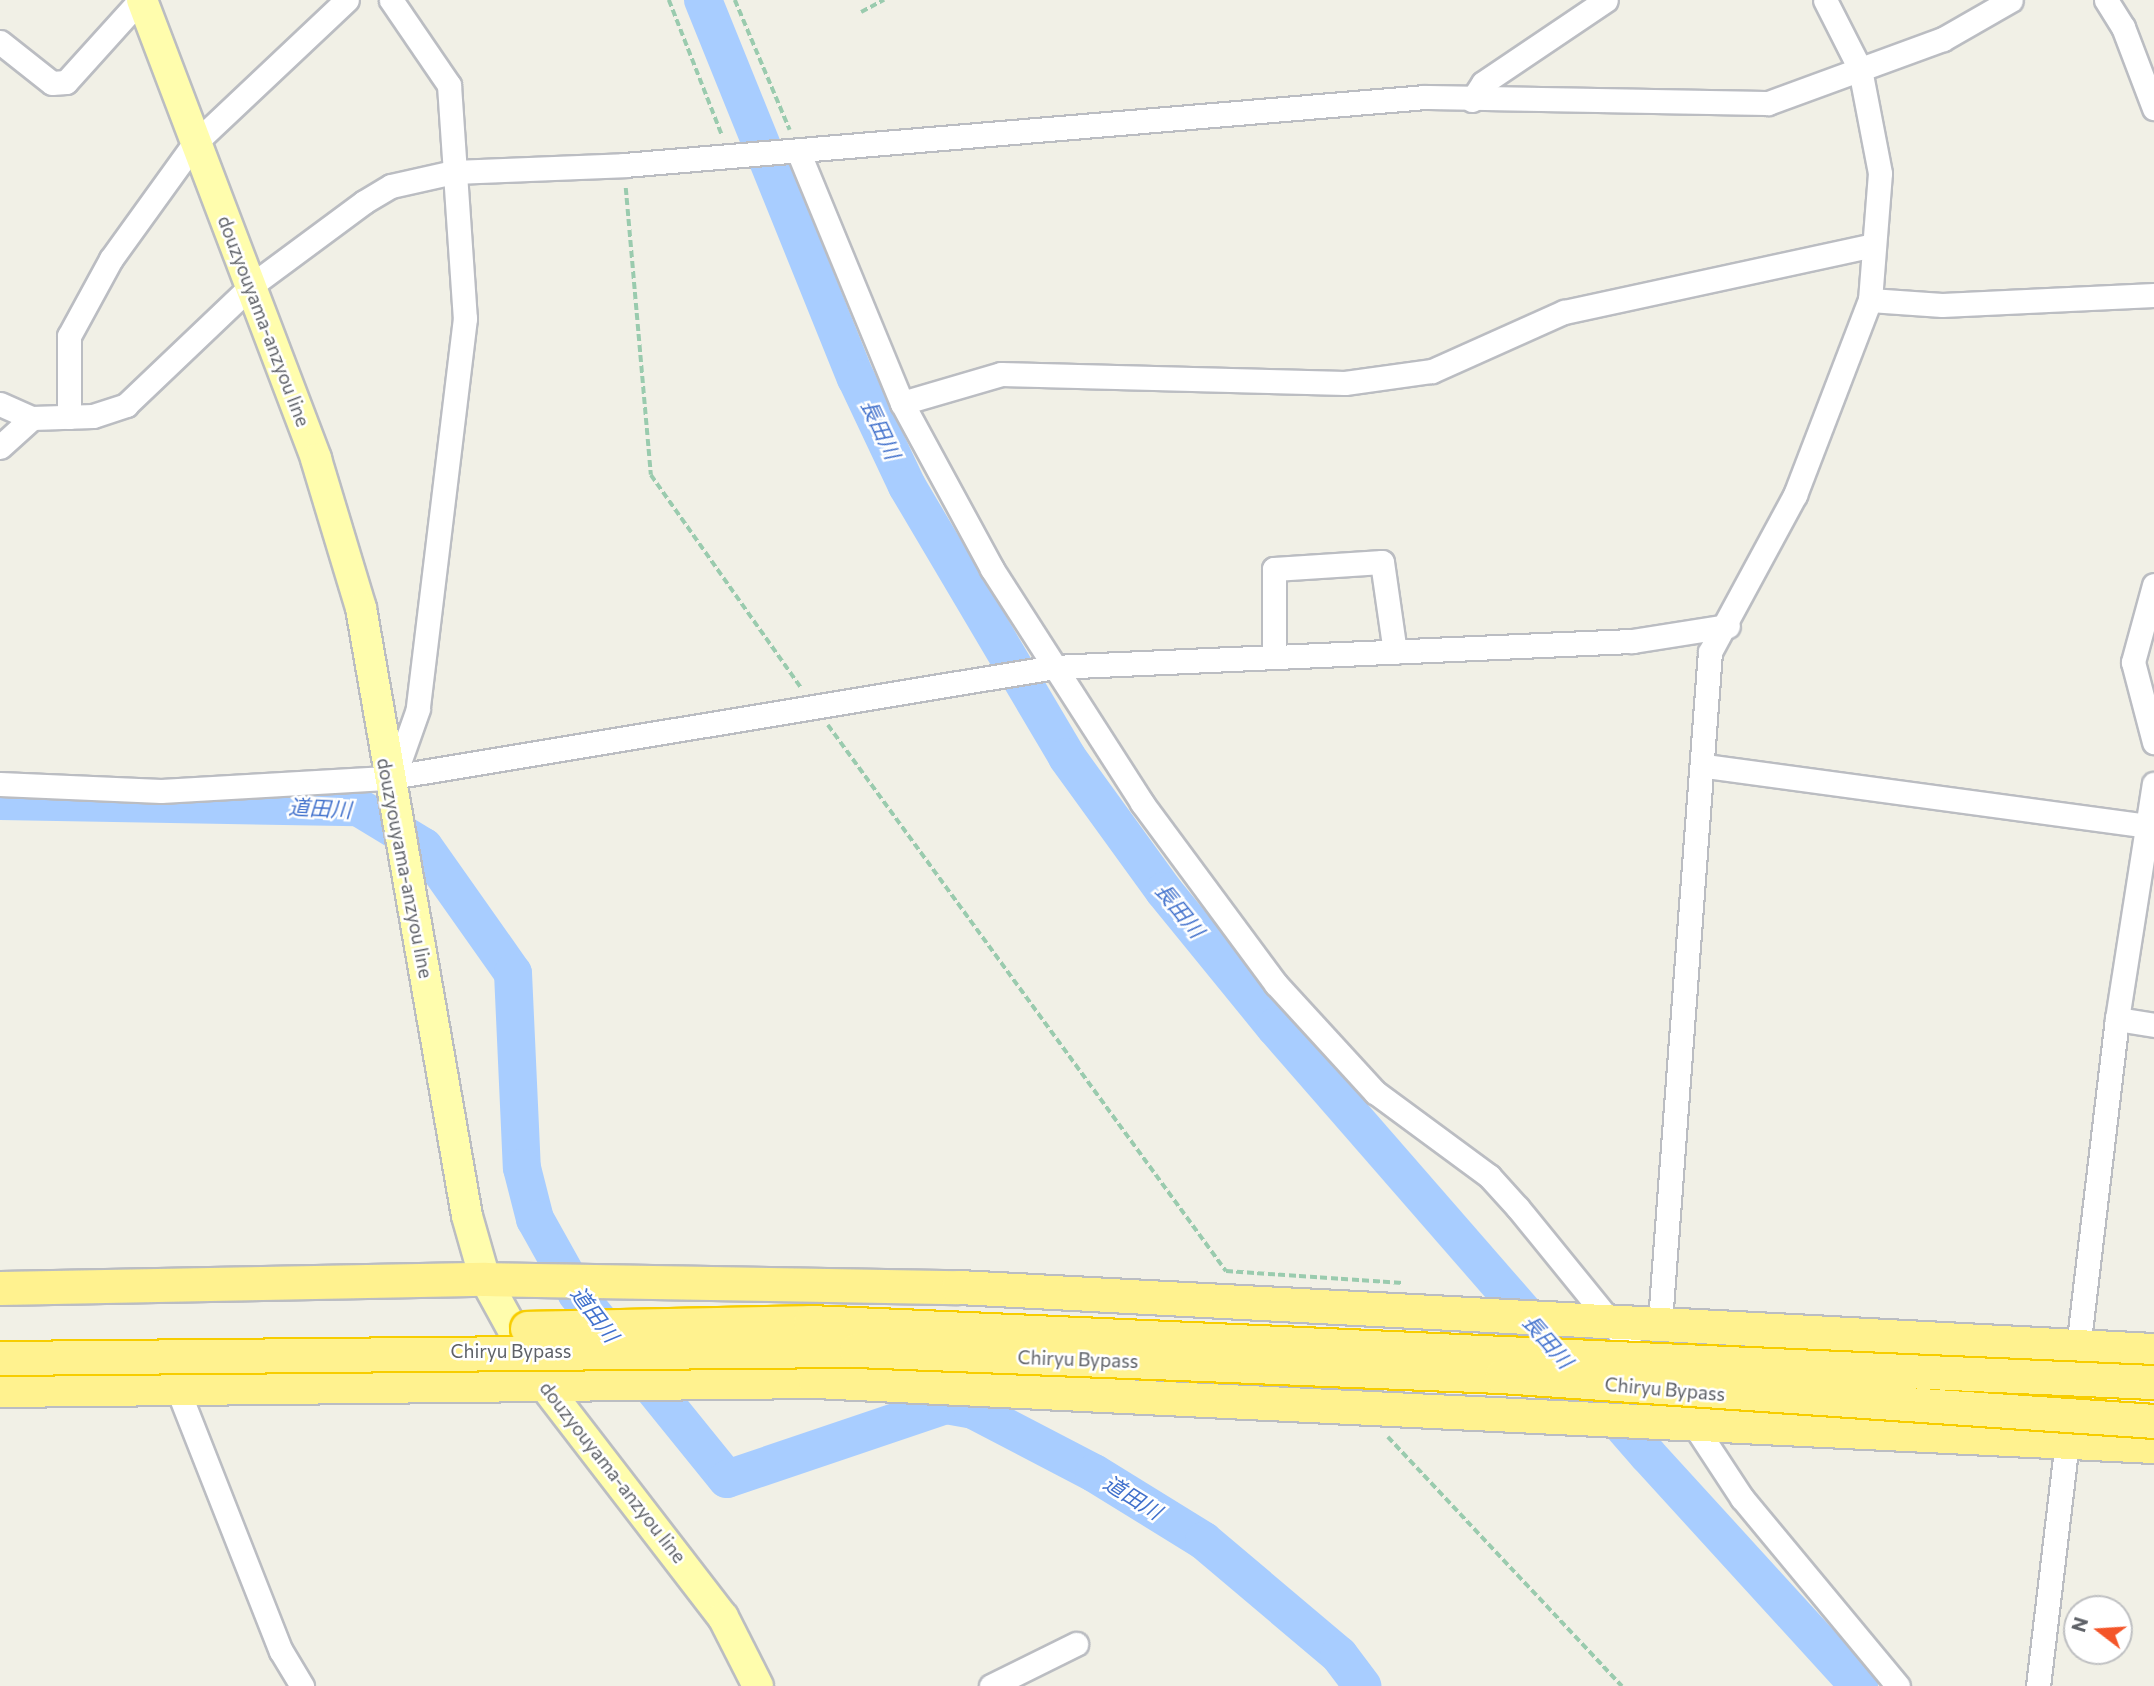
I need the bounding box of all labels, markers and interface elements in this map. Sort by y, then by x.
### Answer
street label: douzyouyama-anzyou line [213,212,315,430]
water label: 長田川 [856,395,906,463]
street label: douzyouyama-anzyou line [372,756,438,980]
water label: 道田川 [288,794,352,822]
water label: 長田川 [1150,878,1210,942]
water label: 道田川 [566,1281,624,1347]
water label: 長田川 [1518,1309,1578,1373]
street label: Chiryu Bypass [451,1340,571,1362]
street label: Chiryu Bypass [1017,1345,1139,1373]
street label: Chiryu Bypass [1604,1372,1726,1406]
street label: douzyouyama-anzyou line [535,1377,691,1567]
water label: 道田川 [1100,1470,1166,1524]
north arrow [2063,1595,2133,1665]
text: N [2066,1614,2092,1634]

